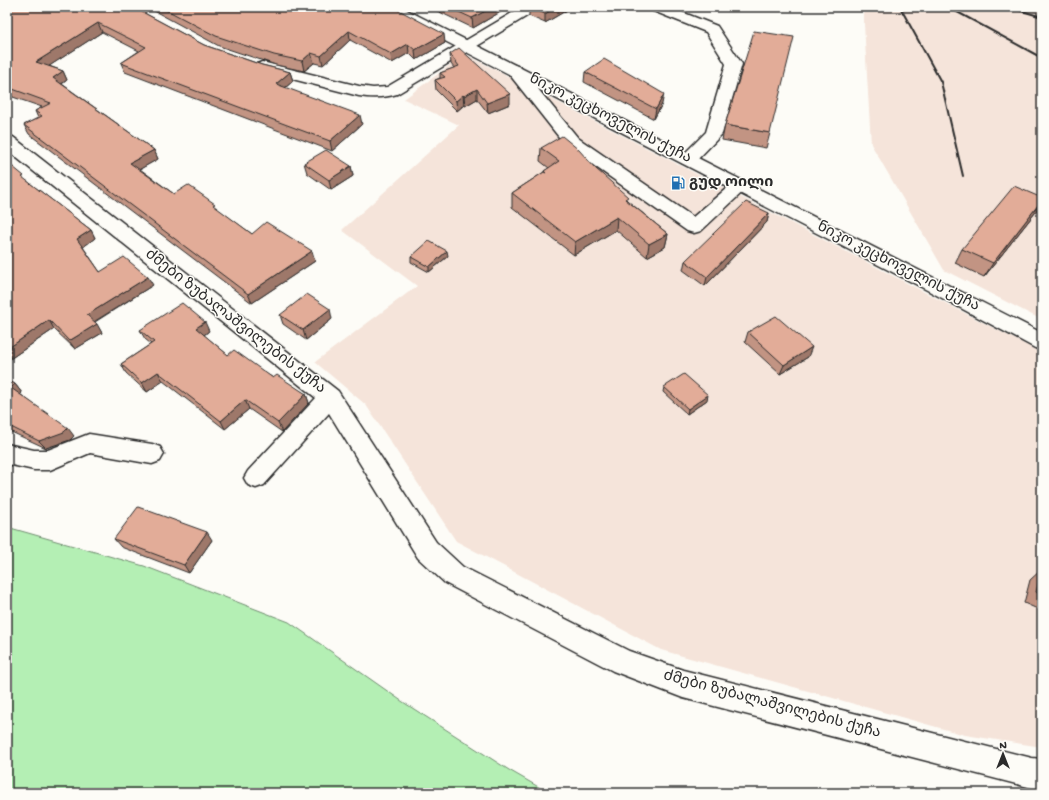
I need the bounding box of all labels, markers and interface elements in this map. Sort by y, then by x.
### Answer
street label: ნიკო კეცხოველის ქუჩა [526,70,694,168]
place label: გუდ ოილი [689,174,773,192]
fuel station icon: გუდ ოილი [670,175,686,191]
street label: ნიკო კეცხოველის ქუჩა [814,218,982,316]
street label: ძმები ზუბალაშვილების ქუჩა [141,246,329,398]
street label: ძმები ზუბალაშვილების ქუჩა [661,667,883,743]
north arrow [983,734,1023,774]
text: N [999,740,1007,752]

